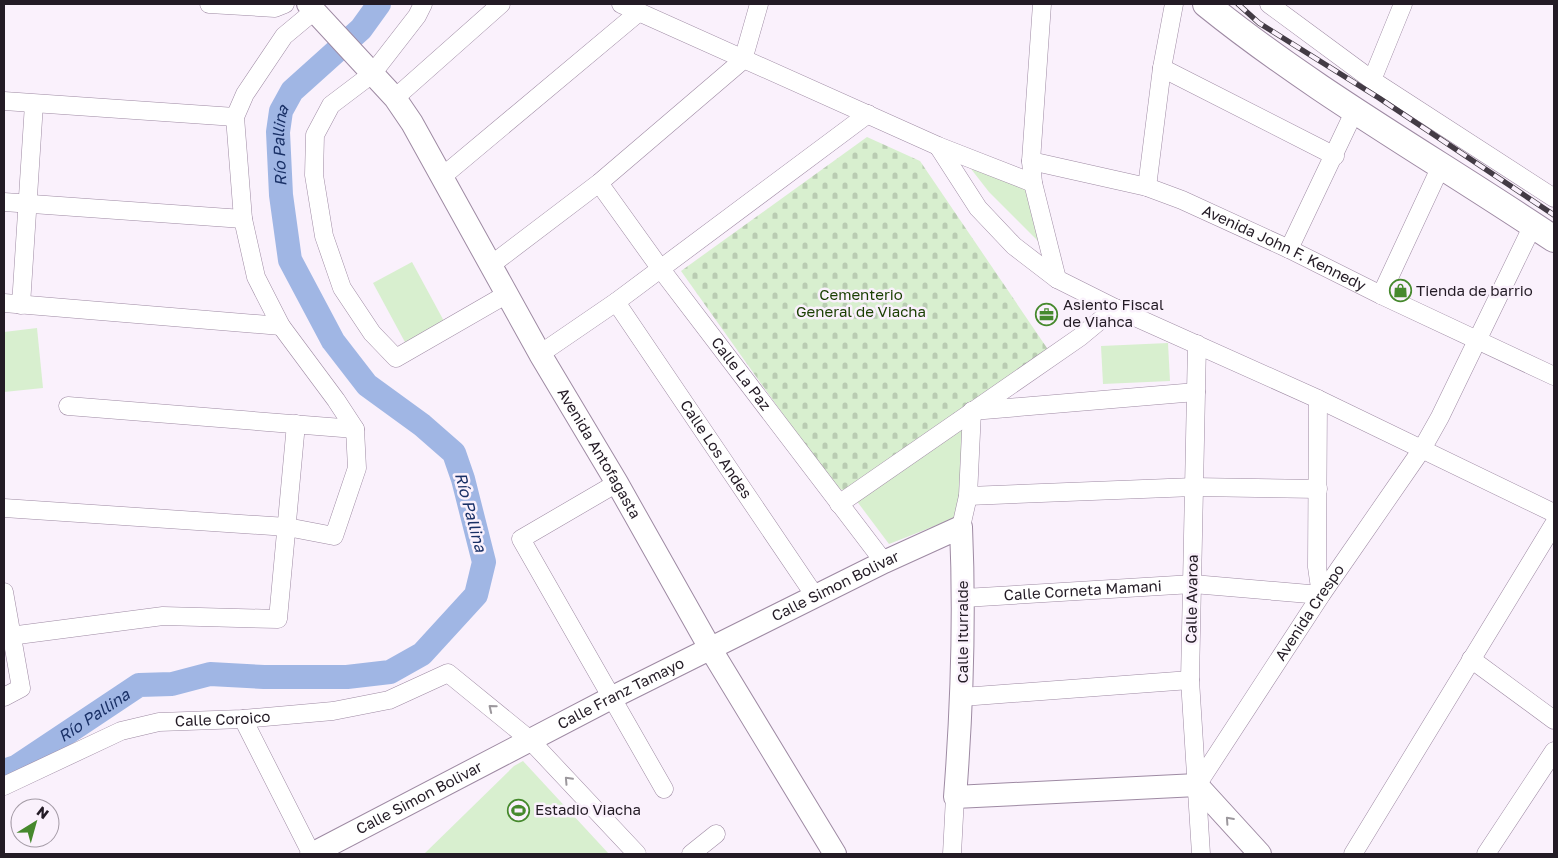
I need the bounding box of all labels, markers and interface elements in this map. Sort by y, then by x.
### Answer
water label: Río Pallina [268,100,293,187]
street label: Avenida John F. Kennedy [1200,201,1370,294]
shop icon: Tienda de barrio [1388,279,1412,303]
place label: Tienda de barrio [1416,281,1533,299]
park label: Cementerio General de Viacha [796,285,926,320]
place label: Asiento Fiscal de Viahca [1063,295,1164,330]
office icon: Asiento Fiscal de Viahca [1035,302,1059,326]
street label: Calle La Paz [708,333,775,414]
street label: Avenida Antofagasta [554,384,645,521]
street label: Calle Los Andes [677,396,756,502]
water label: Río Pallina [451,470,491,555]
street label: Calle Simon Bolivar [768,546,902,625]
street label: Calle Avaroa [1181,554,1201,644]
street label: Avenida Crespo [1271,561,1347,664]
street label: Calle Corneta Mamani [1003,576,1162,604]
street label: Calle Iturralde [953,580,971,683]
street label: Calle Franz Tamayo [554,653,687,732]
water label: Río Pallina [54,684,134,746]
one-way arrow [488,705,497,714]
street label: Calle Coroico [174,707,271,729]
street label: Calle Simon Bolivar [353,757,485,837]
one-way arrow [565,777,574,786]
north arrow [10,798,60,848]
sports icon: Estadio Viacha [507,798,531,822]
place label: Estadio Viacha [535,800,641,818]
text: N [34,802,52,822]
one-way arrow [1226,816,1235,825]

